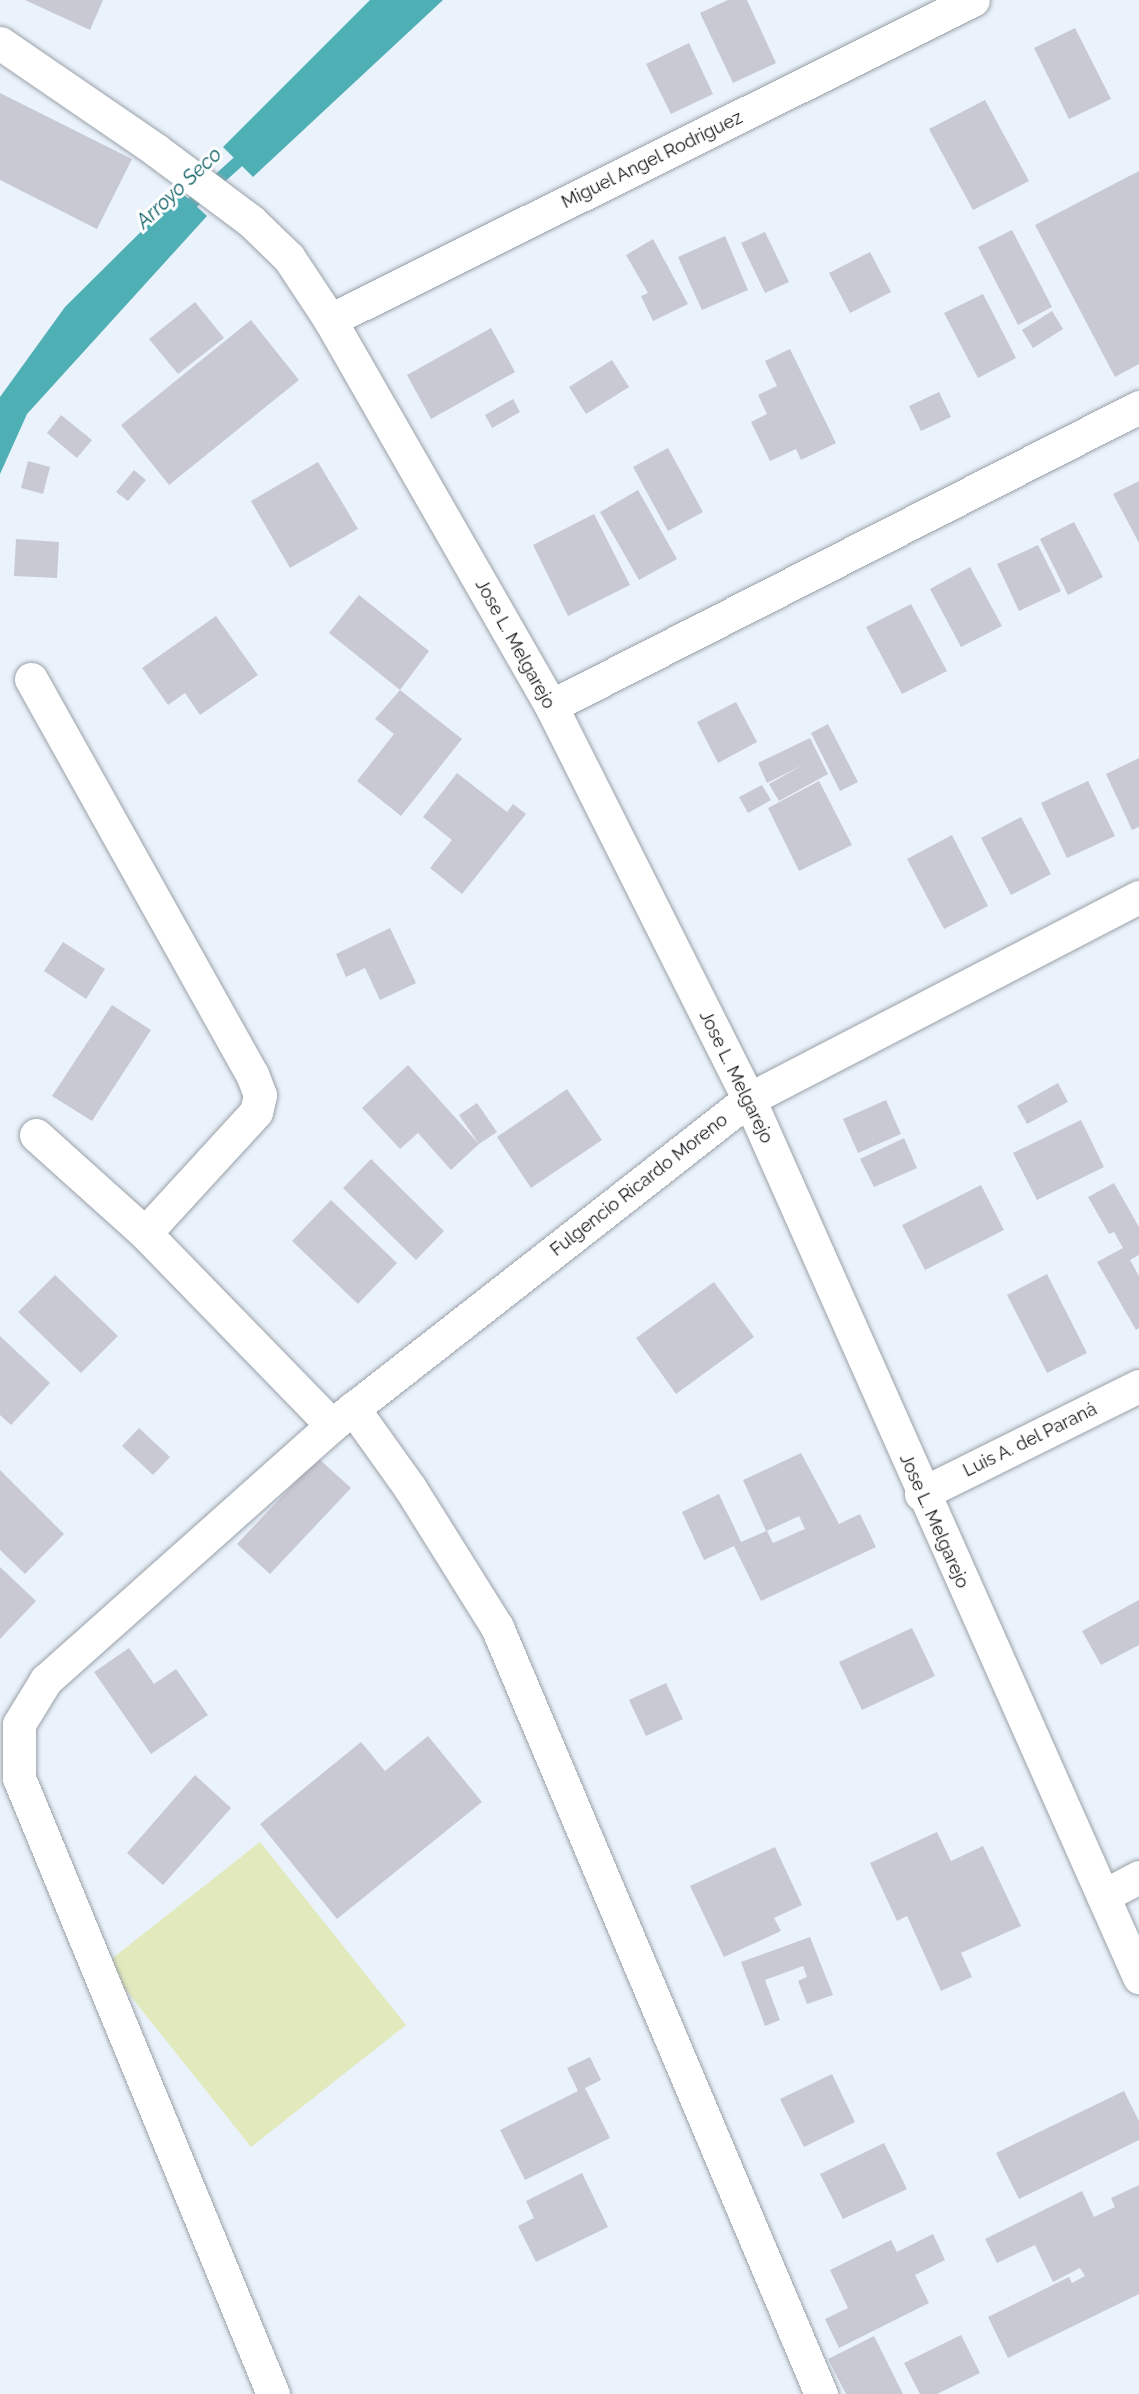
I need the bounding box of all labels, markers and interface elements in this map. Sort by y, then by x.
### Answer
street label: Miguel Angel Rodriguez [557,106,747,214]
water label: Arroyo Seco [131,142,227,234]
street label: Jose L. Melgarejo [470,575,560,713]
street label: Jose L. Melgarejo [695,1007,777,1147]
street label: Fulgencio Ricardo Moreno [546,1109,732,1261]
street label: Luis A. del Paraná [959,1398,1101,1482]
street label: Jose L. Melgarejo [895,1450,973,1592]

